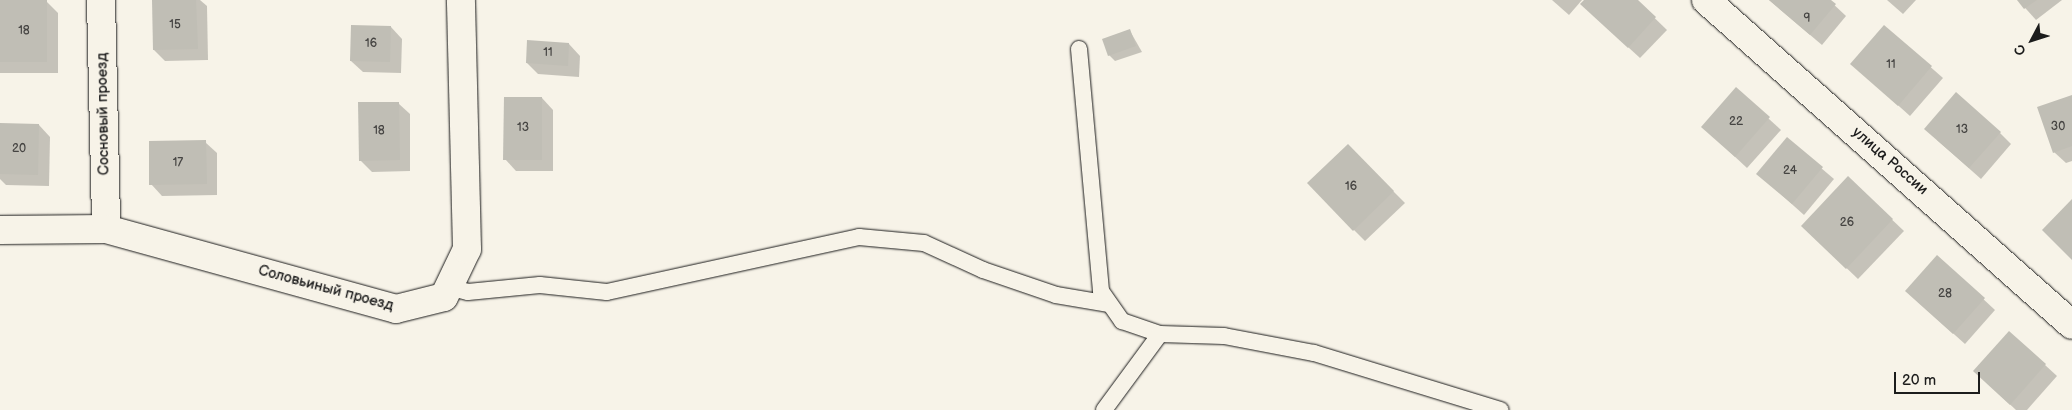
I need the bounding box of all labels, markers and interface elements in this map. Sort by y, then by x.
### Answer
house number: 9 [1804,12,1810,26]
north arrow [2007,15,2057,65]
house number: 15 [169,18,181,32]
house number: 18 [18,24,30,38]
house number: 16 [365,37,377,51]
text: С [2010,41,2030,59]
house number: 11 [543,46,553,60]
street label: Сосновый проезд [93,53,113,175]
house number: 11 [1886,58,1896,72]
house number: 22 [1729,115,1743,129]
house number: 30 [2051,120,2065,134]
house number: 13 [517,121,529,135]
street label: улица России [1848,123,1932,199]
house number: 13 [1956,123,1968,137]
house number: 18 [373,124,385,138]
house number: 20 [12,142,26,156]
house number: 17 [173,156,183,170]
house number: 24 [1783,164,1797,178]
house number: 16 [1345,180,1357,194]
house number: 26 [1840,216,1854,230]
street label: Соловьиный проезд [256,261,396,315]
house number: 28 [1938,287,1952,301]
scale bar [1897,362,1983,394]
text: 20 m [1902,371,1936,390]

